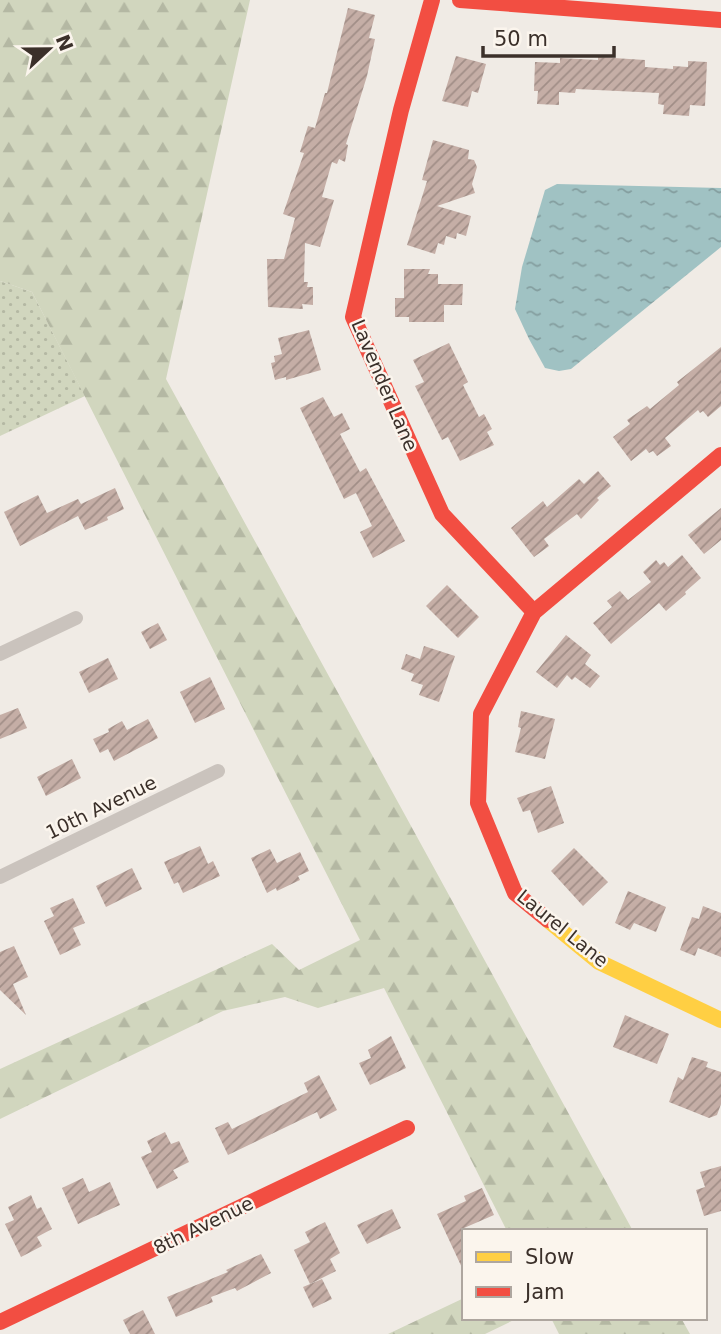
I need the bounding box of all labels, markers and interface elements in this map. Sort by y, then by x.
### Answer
north arrow [14,14,84,84]
scale bar [483,14,614,58]
text: 50 m [494,27,548,51]
text: N [52,31,78,54]
street label: Lavender Lane [347,316,423,454]
street label: 10th Avenue [42,771,160,843]
street label: Laurel Lane [513,885,613,971]
street label: 8th Avenue [150,1191,256,1259]
legend [462,1229,707,1320]
text: Slow [525,1245,574,1269]
text: Jam [523,1280,565,1304]

